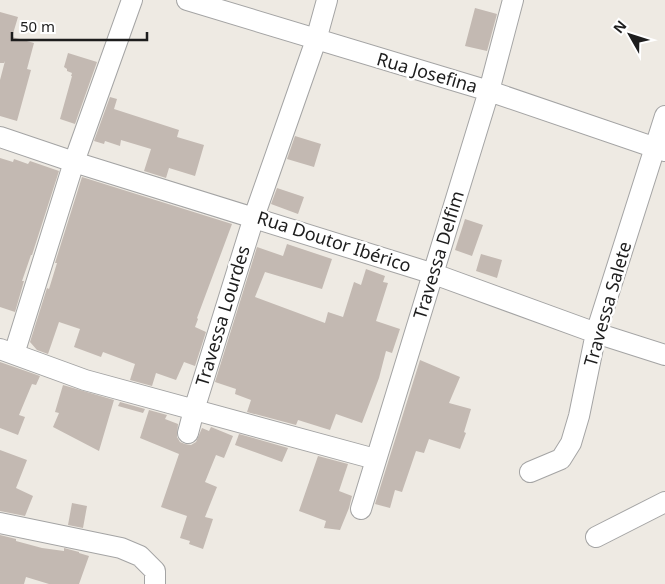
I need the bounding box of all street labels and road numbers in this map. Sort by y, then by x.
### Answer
street label: Rua Josefina [374,46,480,98]
street label: Travessa Delfim [407,188,469,322]
street label: Rua Doutor Ibérico [254,205,414,277]
street label: Travessa Salete [578,238,636,369]
street label: Travessa Lourdes [189,242,255,389]

